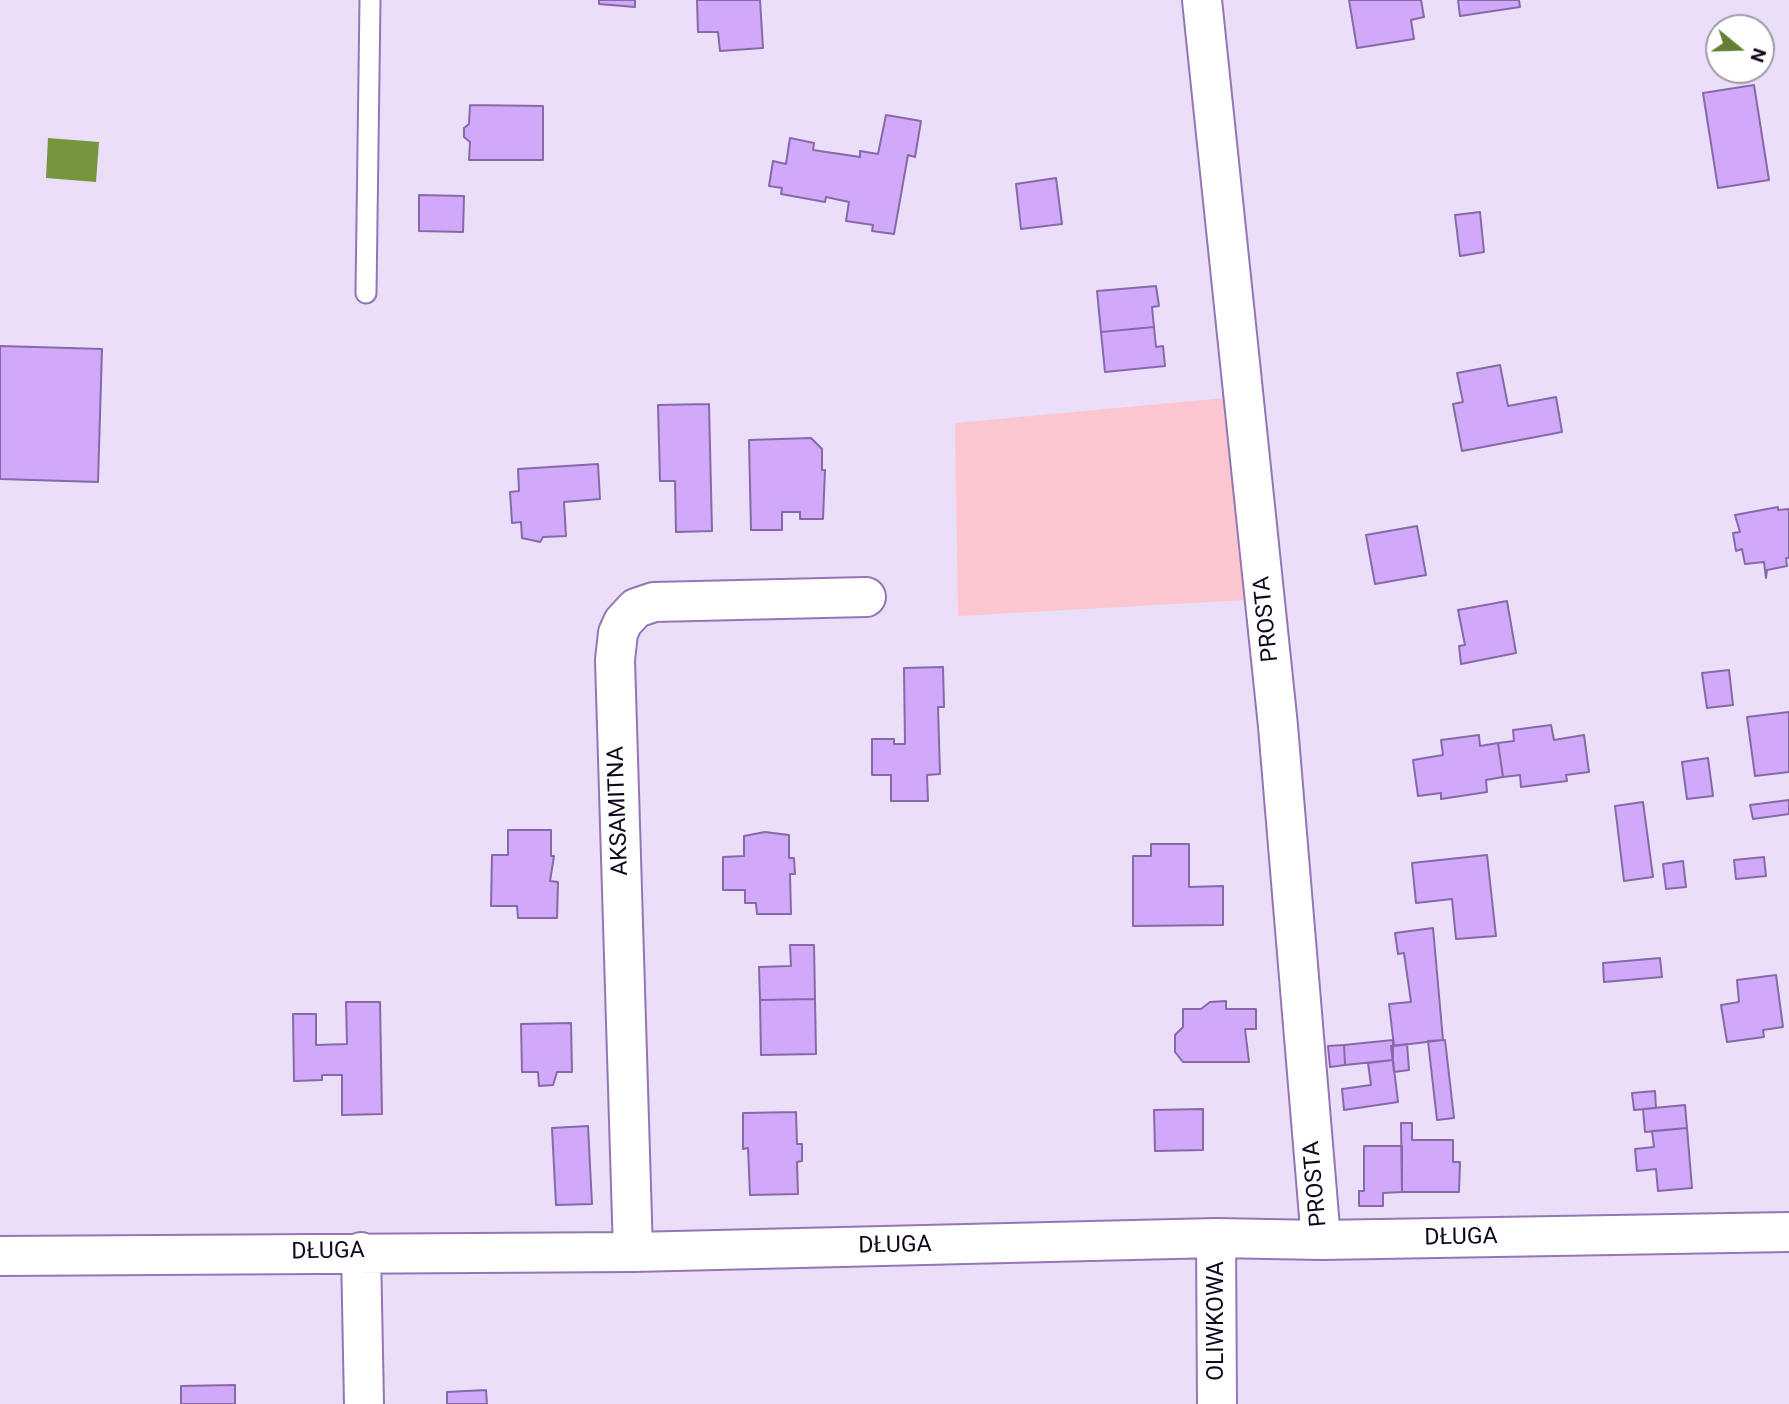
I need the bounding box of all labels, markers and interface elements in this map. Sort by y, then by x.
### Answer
north arrow [1705,14,1775,84]
text: N [1745,45,1771,65]
street label: PROSTA [1249,575,1285,663]
street label: AKSAMITNA [603,746,635,876]
street label: PROSTA [1299,1140,1333,1228]
street label: DŁUGA [1424,1224,1498,1252]
street label: DŁUGA [858,1232,932,1260]
street label: DŁUGA [291,1238,365,1266]
street label: OLIWKOWA [1203,1261,1231,1381]

